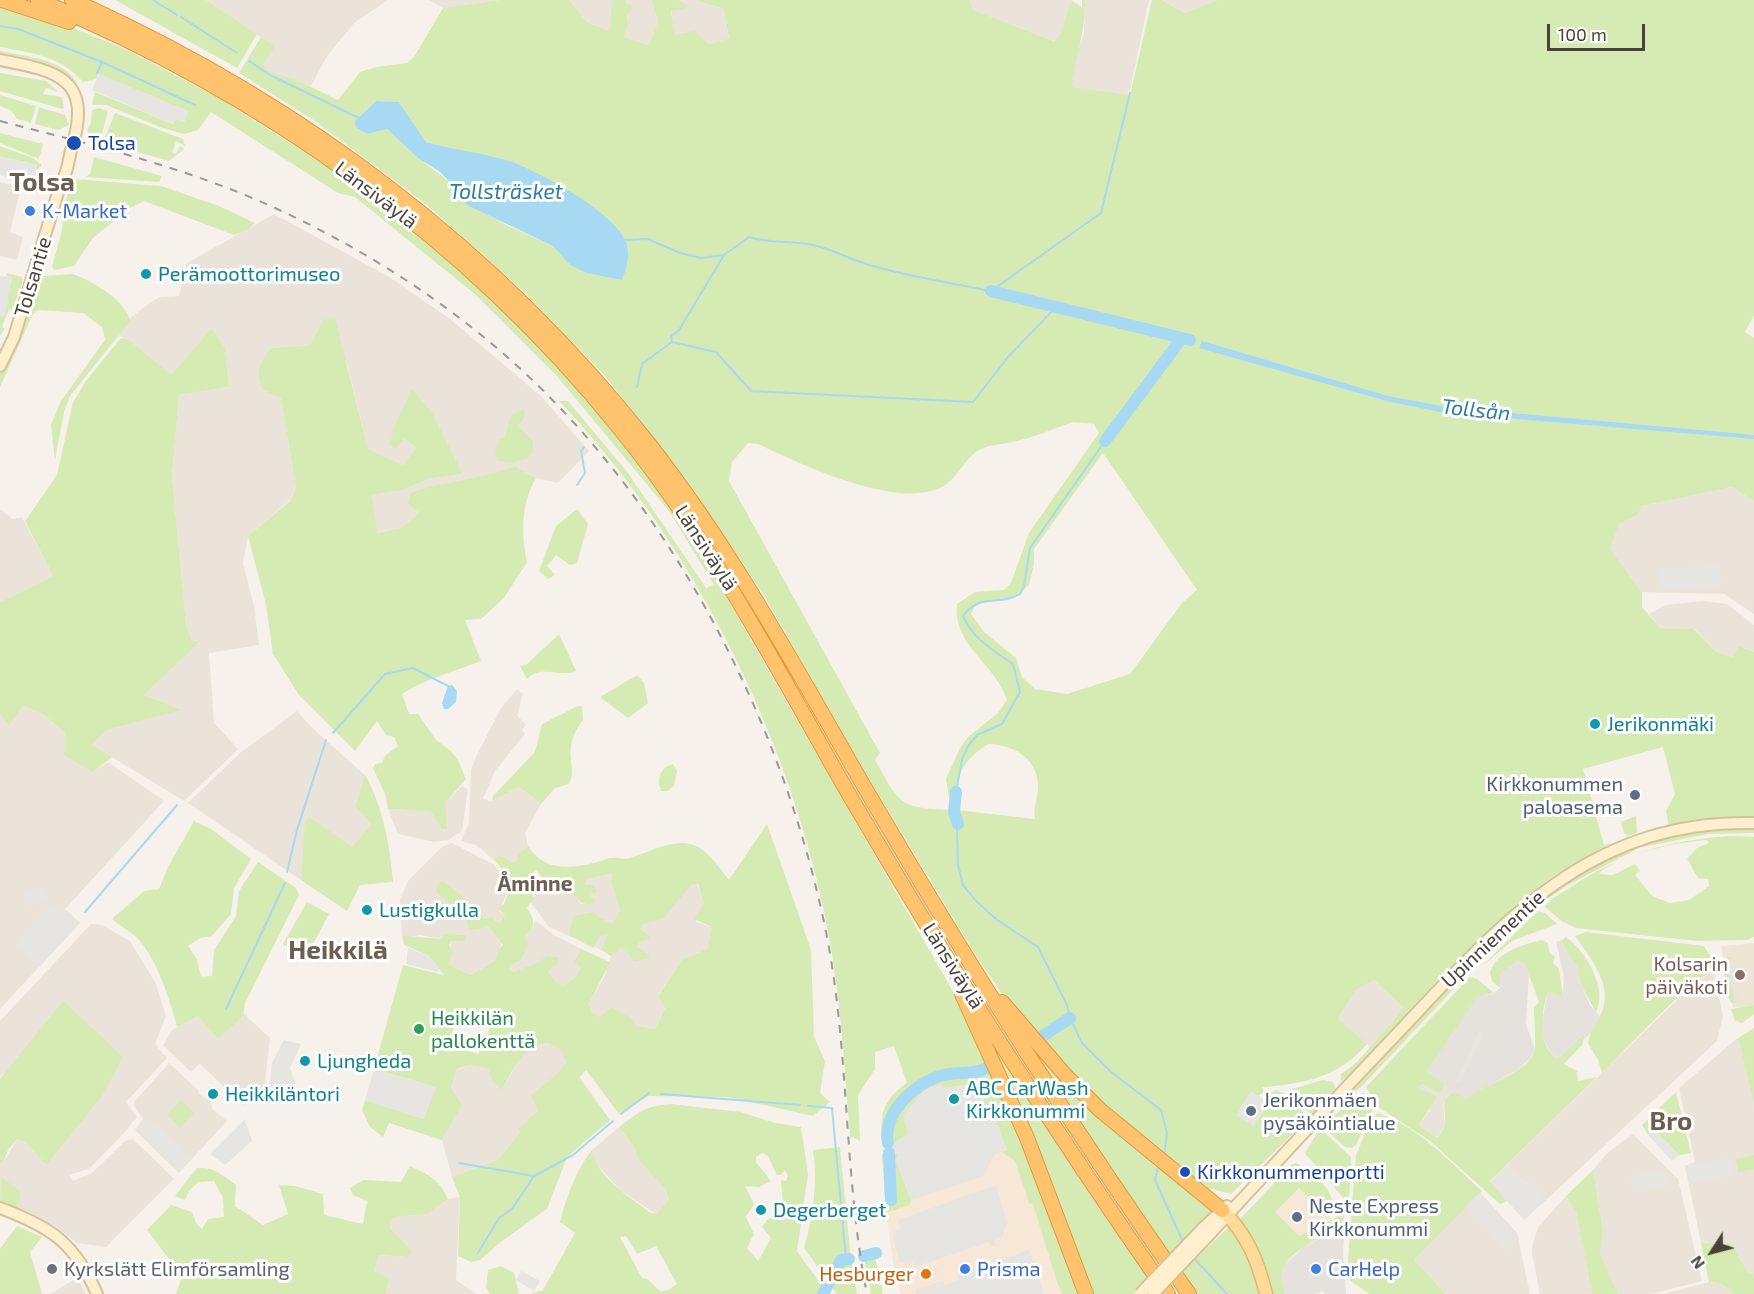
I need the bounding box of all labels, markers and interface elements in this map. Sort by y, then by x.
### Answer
scale bar [1550,12,1648,50]
text: 100 m [1558,23,1607,45]
place label: Tolsa [88,131,136,155]
marker: Tolsa [65,134,83,152]
street label: Länsiväylä [330,156,422,234]
district label: Tolsa [9,166,75,198]
water label: Tollsträsket [449,179,563,205]
place label: K-Market [42,199,127,223]
marker: K-Market [23,204,37,218]
street label: Tolsantie [9,234,57,320]
place label: Perämoottorimuseo [158,262,340,286]
marker: Perämoottorimuseo [139,267,153,281]
water label: Tollsån [1440,394,1512,426]
street label: Länsiväylä [670,501,742,595]
place label: Jerikonmäki [1607,712,1714,736]
marker: Jerikonmäki [1588,717,1602,731]
place label: Kirkkonummen paloasema [1486,772,1623,819]
marker: Kirkkonummen paloasema [1628,788,1642,802]
district label: Åminne [497,871,573,897]
street label: Upinniementie [1437,885,1549,993]
place label: Lustigkulla [379,898,479,922]
marker: Lustigkulla [360,903,374,917]
street label: Länsiväylä [917,919,989,1013]
district label: Heikkilä [288,934,388,966]
place label: Kolsarin päiväkoti [1645,952,1728,999]
marker: Kolsarin päiväkoti [1733,968,1747,982]
place label: Heikkilän pallokenttä [431,1006,535,1053]
marker: Heikkilän pallokenttä [412,1022,426,1036]
place label: Ljungheda [317,1049,411,1073]
marker: Ljungheda [298,1054,312,1068]
place label: ABC CarWash Kirkkonummi [966,1076,1089,1123]
place label: Heikkiläntori [225,1082,340,1106]
marker: Heikkiläntori [206,1087,220,1101]
place label: Jerikonmäen pysäköintialue [1263,1088,1396,1135]
marker: ABC CarWash Kirkkonummi [947,1092,961,1106]
marker: Jerikonmäen pysäköintialue [1244,1104,1258,1118]
district label: Bro [1650,1105,1692,1137]
place label: Kirkkonummenportti [1197,1160,1385,1184]
marker: Kirkkonummenportti [1178,1165,1192,1179]
place label: Neste Express Kirkkonummi [1309,1194,1439,1241]
place label: Degerberget [773,1198,886,1222]
marker: Degerberget [754,1203,768,1217]
marker: Neste Express Kirkkonummi [1290,1210,1304,1224]
north arrow [1682,1222,1742,1282]
text: N [1686,1253,1708,1273]
place label: Kyrkslätt Elimförsamling [64,1257,290,1281]
place label: Prisma [977,1257,1040,1281]
place label: CarHelp [1328,1257,1400,1281]
marker: Kyrkslätt Elimförsamling [45,1262,59,1276]
place label: Hesburger [819,1262,914,1286]
marker: Prisma [958,1262,972,1276]
marker: CarHelp [1309,1262,1323,1276]
marker: Hesburger [919,1267,933,1281]

